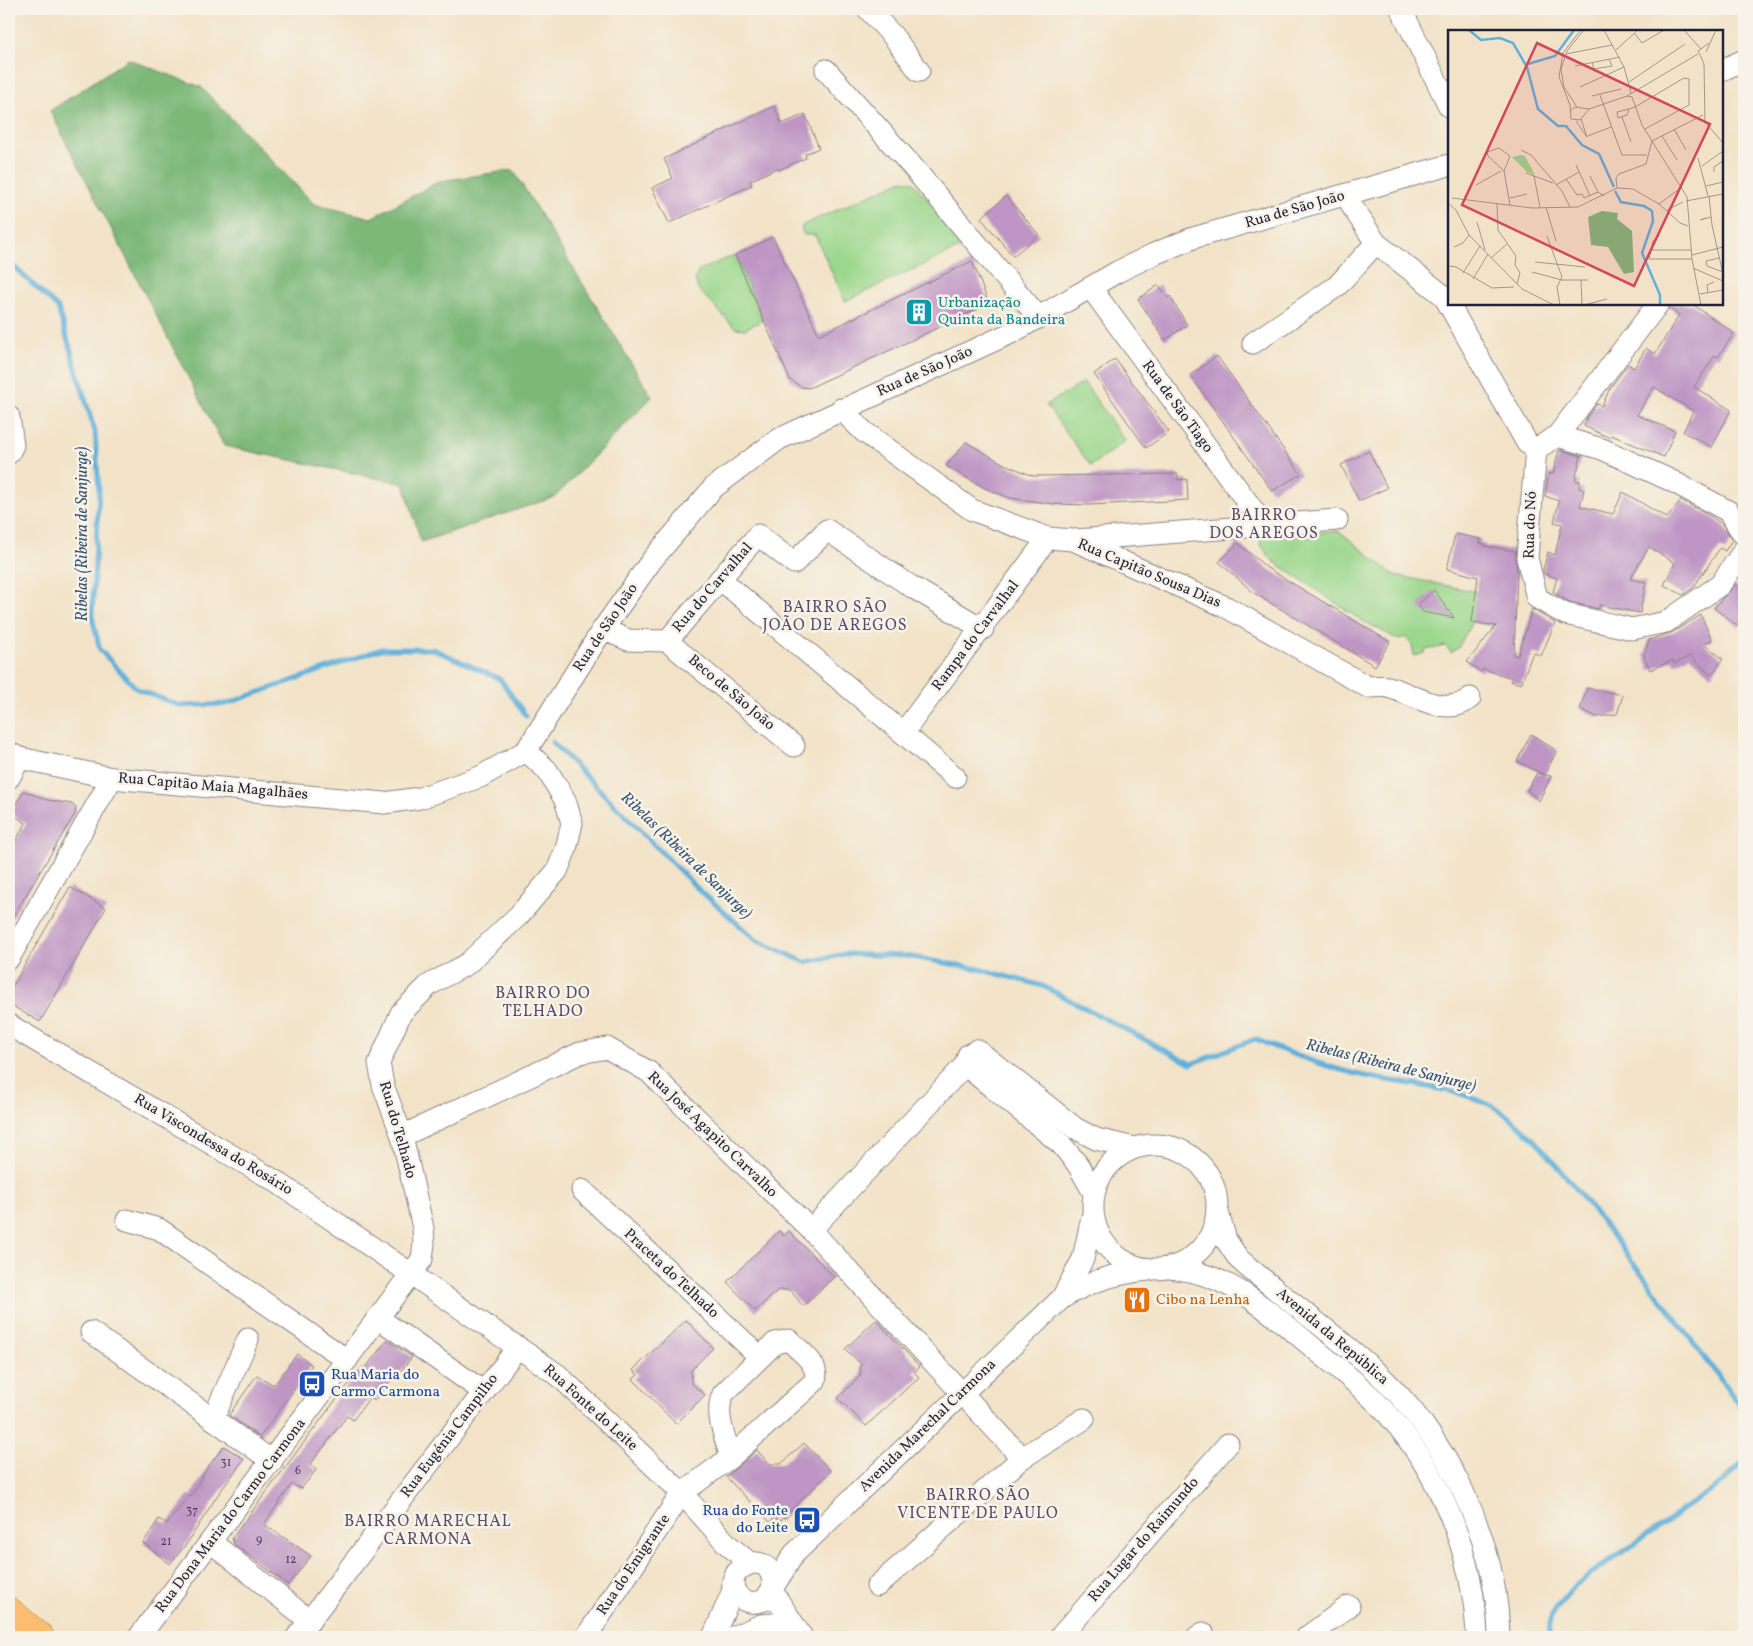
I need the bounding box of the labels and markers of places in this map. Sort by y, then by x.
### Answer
place label: Urbanização Quinta da Bandeira [938,293,1065,331]
building icon: Urbanização Quinta da Bandeira [904,297,934,327]
restaurant icon: Cibo na Lenha [1122,1285,1152,1315]
place label: Cibo na Lenha [1156,1290,1250,1311]
place label: Rua Maria do Carmo Carmona [331,1365,440,1403]
bus stop icon: Rua Maria do Carmo Carmona [297,1369,327,1399]
place label: Rua do Fonte do Leite [703,1501,788,1539]
bus stop icon: Rua do Fonte do Leite [792,1505,822,1535]

